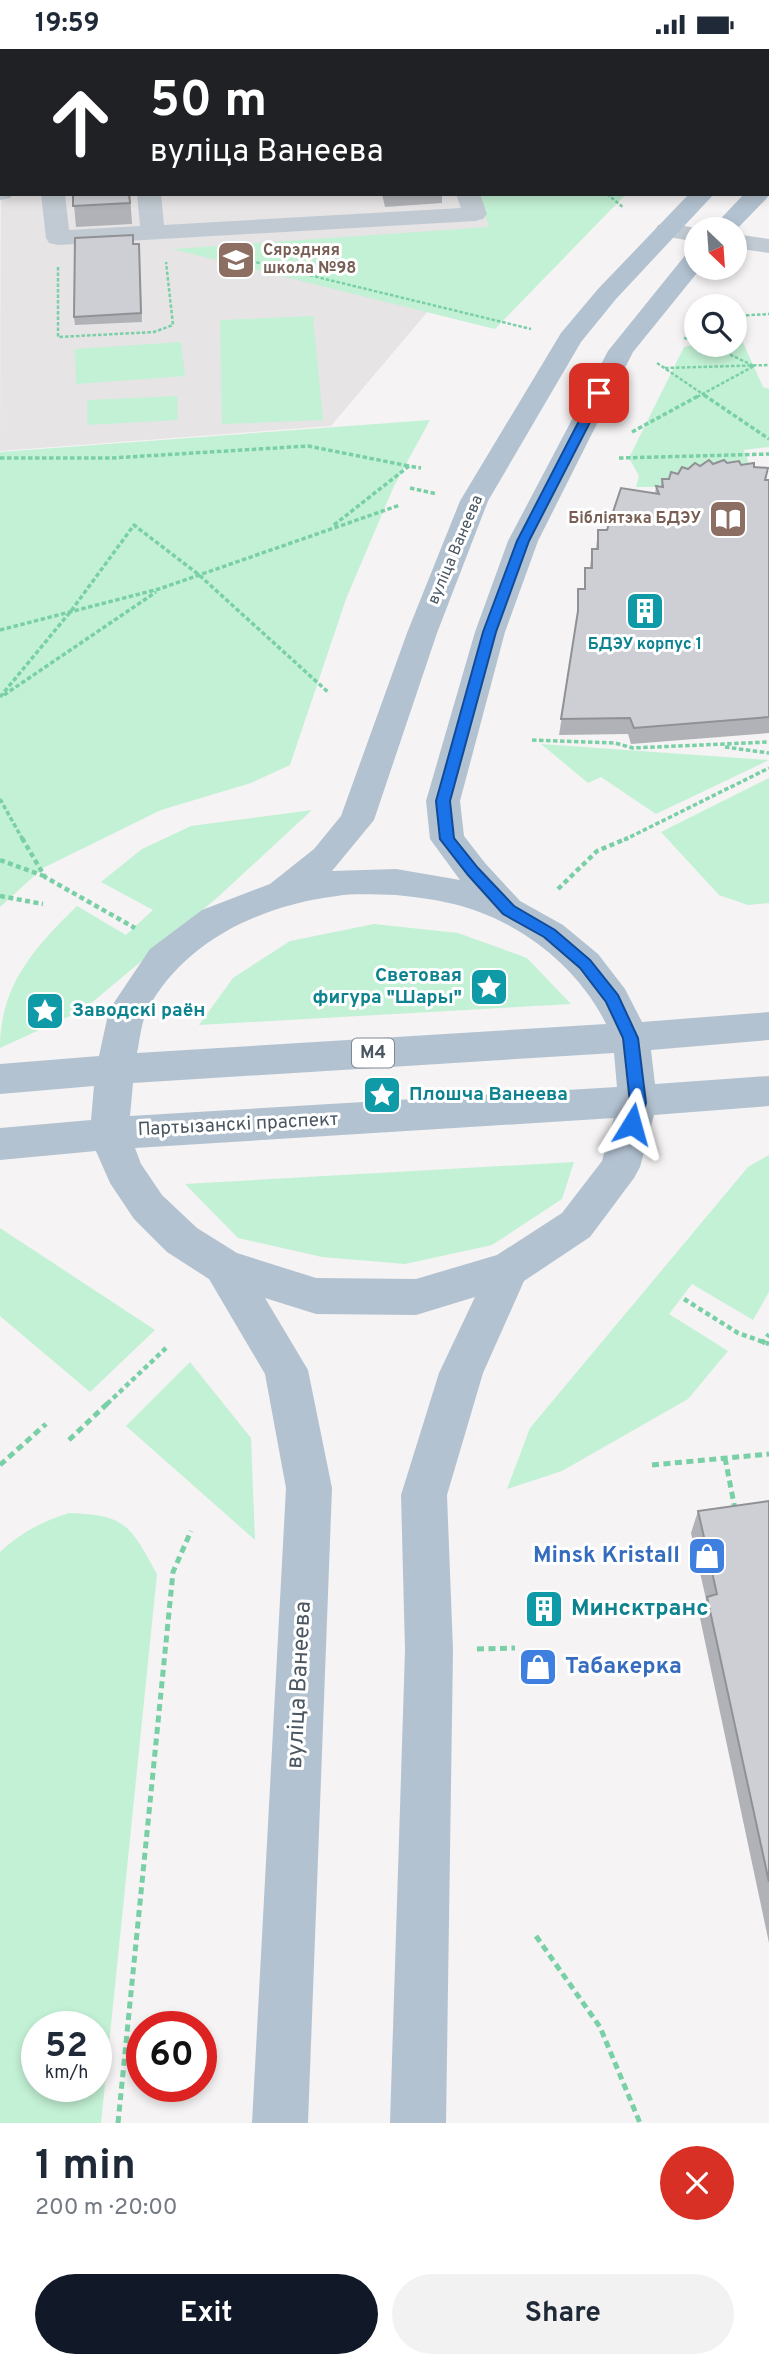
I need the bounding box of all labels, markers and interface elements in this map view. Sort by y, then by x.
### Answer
text: 19:59 [35,8,100,41]
text: 50 m [150,72,267,134]
icon: ahead [35,77,126,168]
text: вуліца Ванеева [150,133,384,173]
north arrow [684,217,747,280]
map controls [684,217,747,357]
school or university icon: Сярэдняя школа №98 [215,239,257,281]
place label: Сярэдняя школа №98 [263,241,356,279]
button: search [684,294,747,357]
pin [569,363,629,423]
icon: arrive [580,374,618,412]
street label: вуліца Ванеева [424,492,488,608]
library icon: Бібліятэка БДЭУ [707,498,749,540]
place label: Бібліятэка БДЭУ [568,509,701,529]
building icon: БДЭУ корпус 1 [624,590,666,632]
place label: БДЭУ корпус 1 [588,635,702,655]
place label: Световая фигура "Шары" [313,964,462,1010]
place icon: Световая фигура "Шары" [468,966,510,1008]
place icon: Заводскі раён [24,990,66,1032]
place label: Заводскі раён [72,999,206,1023]
road number: М4 [352,1038,394,1067]
place icon: Плошча Ванеева [361,1074,403,1116]
place label: Плошча Ванеева [409,1083,568,1107]
position arrow [595,1087,669,1161]
street label: Партызанскі праспект [137,1108,339,1142]
shop icon: Minsk Kristall [686,1535,728,1577]
place label: Minsk Kristall [533,1542,680,1571]
building icon: Минсктранс [523,1588,565,1630]
place label: Минсктранс [571,1595,709,1624]
street label: вуліца Ванеева [281,1600,319,1770]
shop icon: Табакерка [517,1646,559,1688]
place label: Табакерка [565,1653,682,1682]
speed limit sign: 60 [126,2011,217,2102]
text: 52 [45,2025,88,2069]
text: km/h [45,2062,88,2085]
text: 1 min [35,2141,136,2194]
button: close [660,2146,734,2220]
text: 200 m · 20:00 [35,2194,177,2223]
button: Exit [35,2274,378,2354]
button: Share [392,2274,734,2354]

